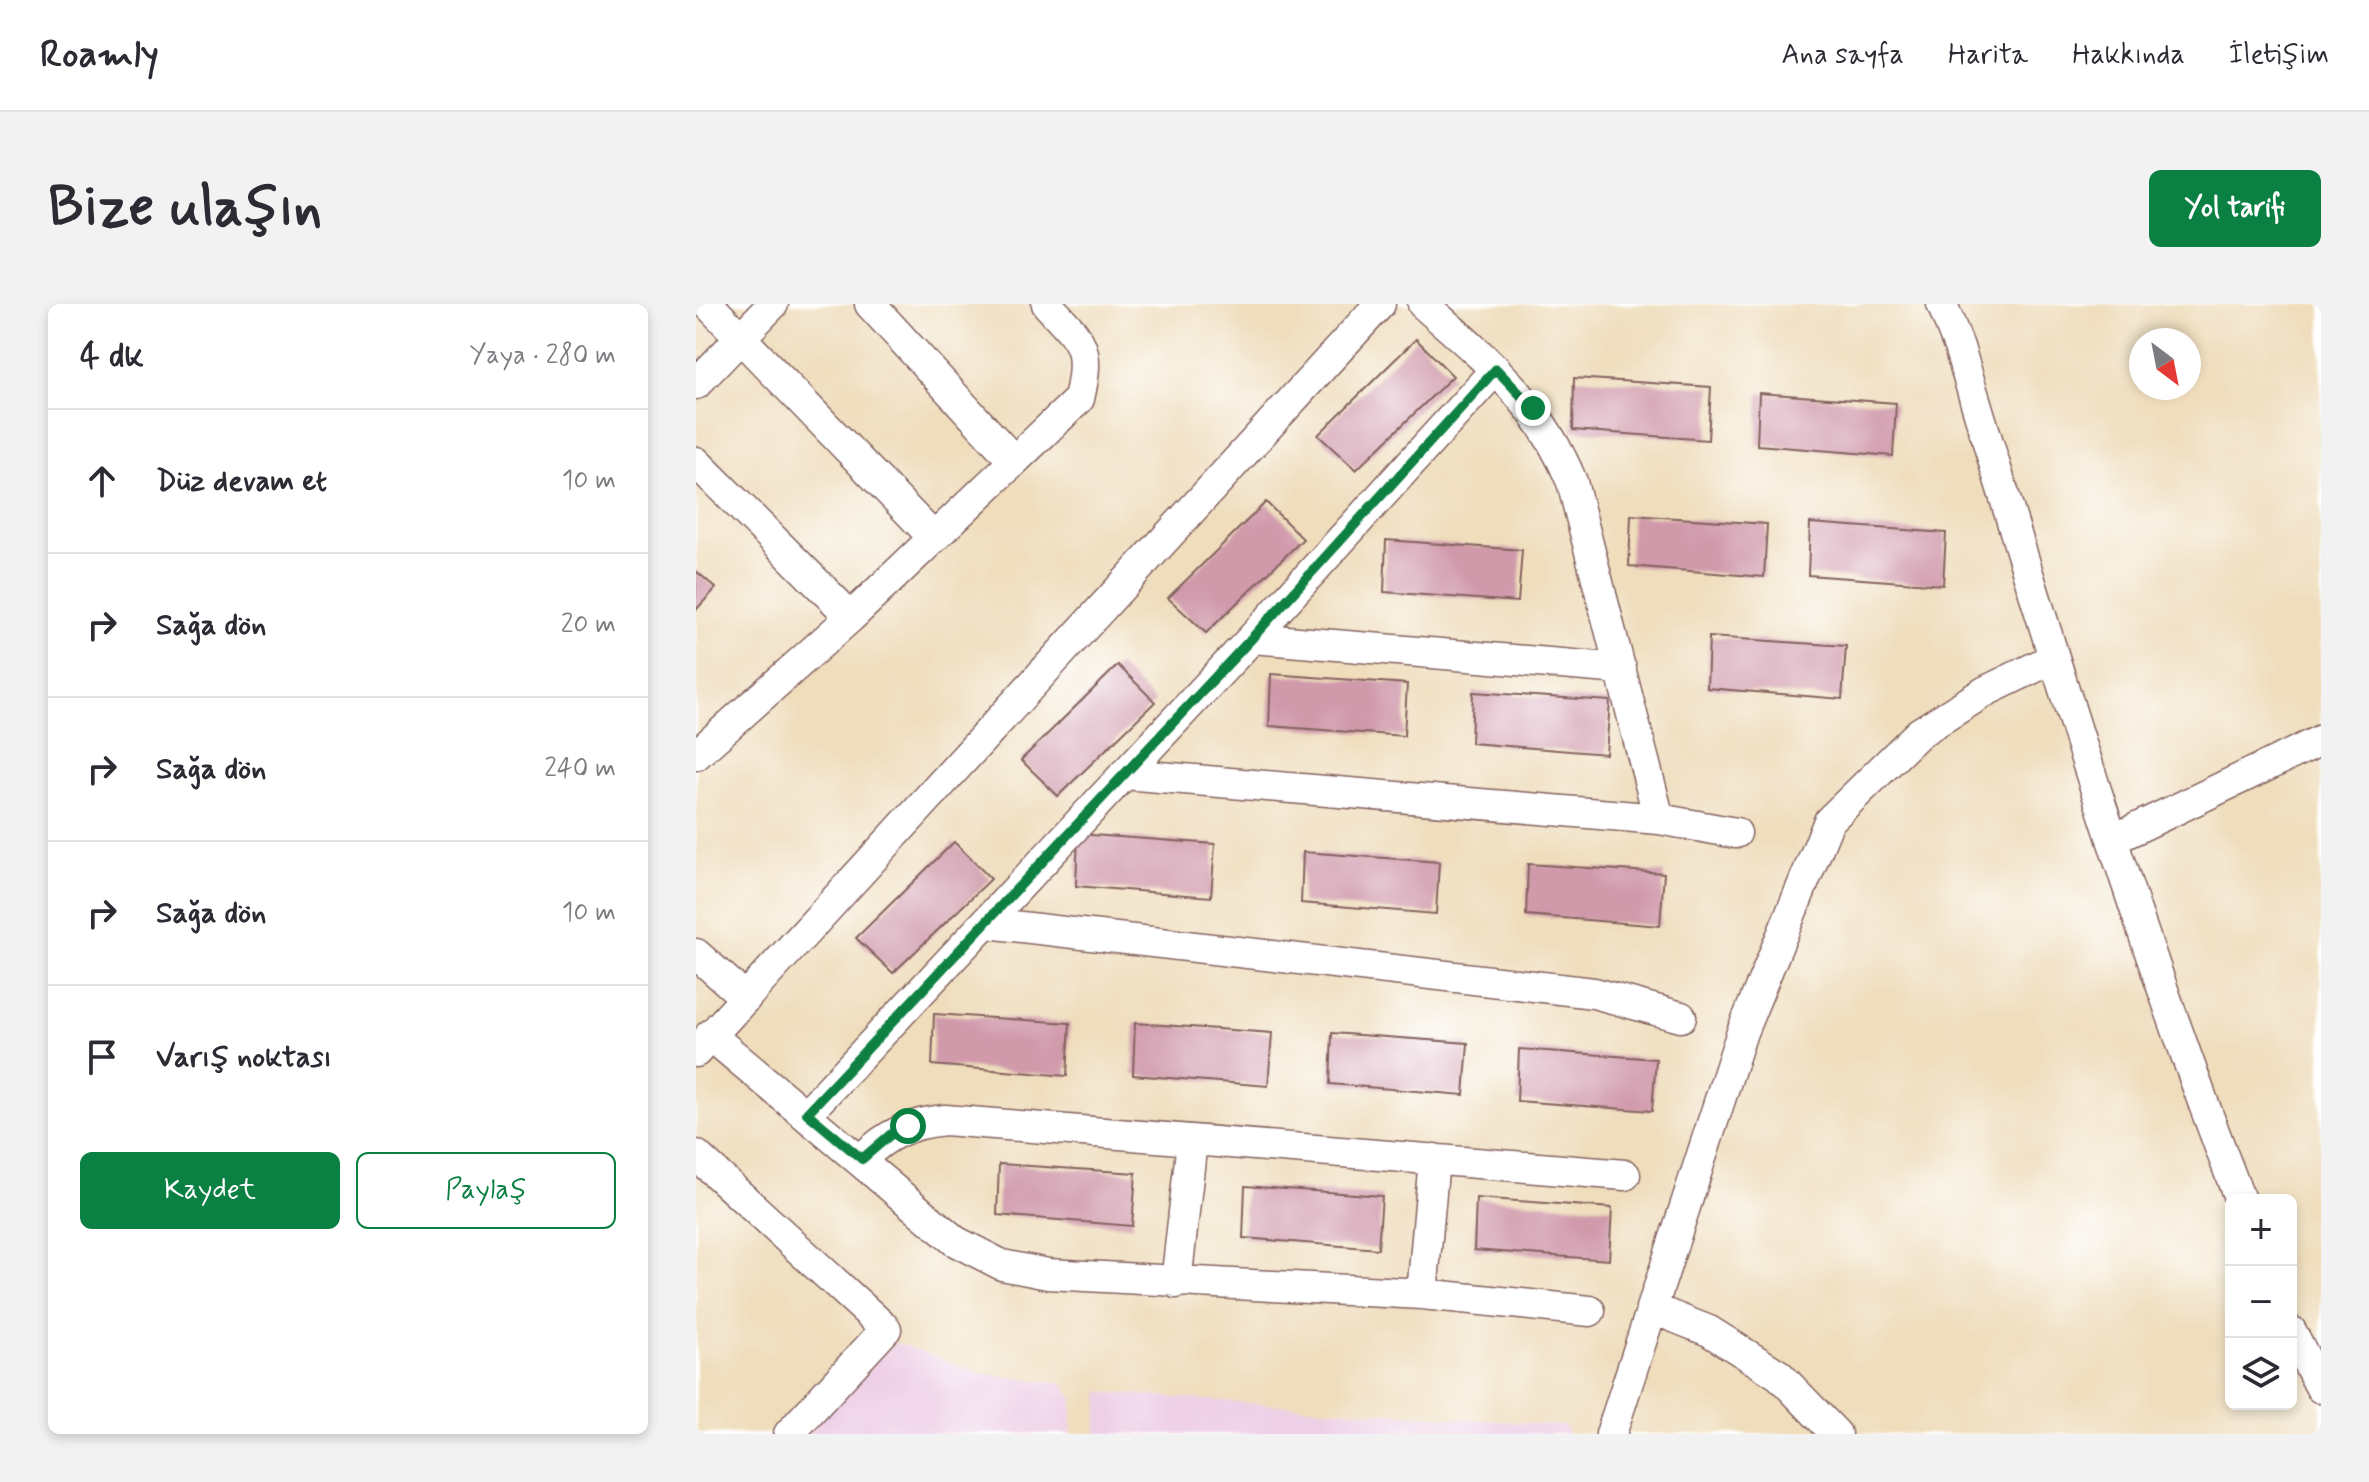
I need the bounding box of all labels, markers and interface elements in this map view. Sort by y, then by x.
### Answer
text: Roamly [40,31,159,80]
text: Ana sayfa [1782,37,1904,74]
text: Harita [1948,37,2028,74]
text: Hakkında [2072,37,2185,74]
text: İletişim [2229,37,2329,74]
button: Yol tarifi [2149,170,2321,247]
text: Bize ulaşın [48,172,322,245]
north arrow [2129,328,2201,400]
text: 4 dk [80,334,144,379]
text: Yaya · 280 m [470,339,616,373]
route end [1515,390,1551,426]
icon: ahead [80,459,124,503]
text: Düz devam et [156,462,327,501]
text: 10 m [562,464,616,498]
icon: right [80,603,124,647]
text: Sağa dön [156,606,266,645]
text: 20 m [561,608,616,642]
icon: right [80,747,124,791]
text: Sağa dön [156,750,266,789]
text: 240 m [544,752,616,786]
icon: right [80,891,124,935]
text: Sağa dön [156,894,266,933]
text: 10 m [562,896,616,930]
icon: arrive [80,1035,124,1079]
text: Varış noktası [156,1038,332,1077]
route start [890,1108,926,1144]
button: Kaydet [80,1152,340,1229]
button: Paylaş [356,1152,616,1229]
map controls [2225,1194,2297,1410]
button: + [2225,1194,2297,1266]
button: − [2225,1266,2297,1338]
button: layers [2225,1338,2297,1410]

